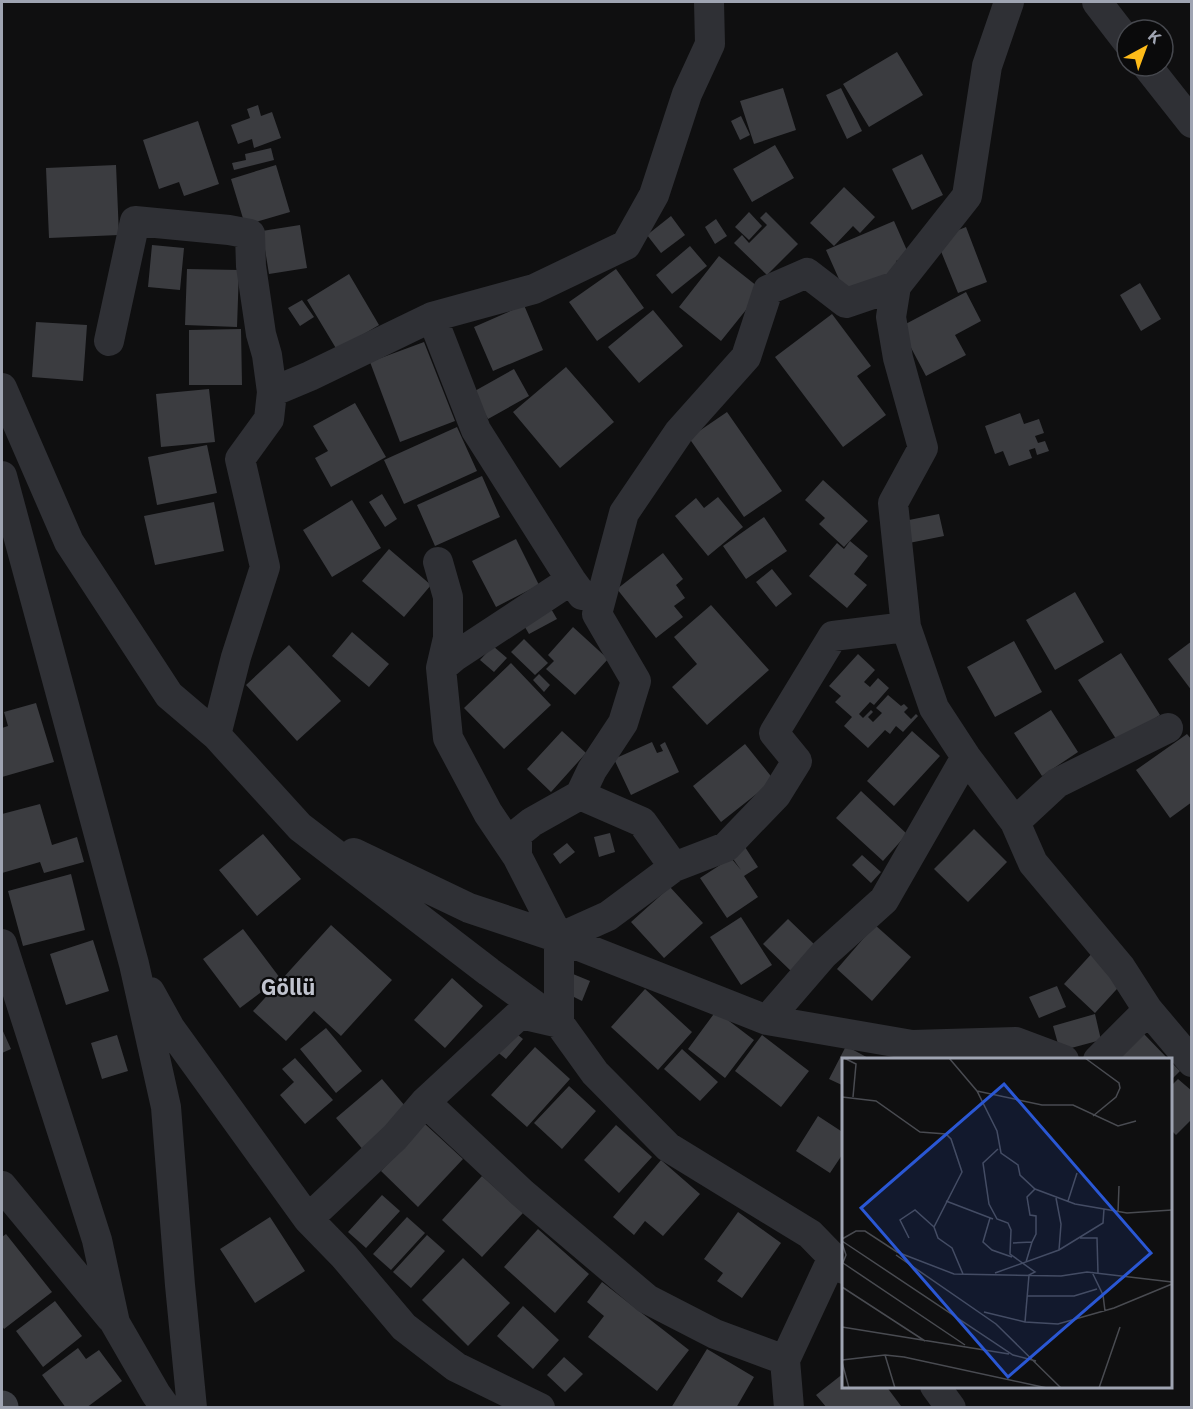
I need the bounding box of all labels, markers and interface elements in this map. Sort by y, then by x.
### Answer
north arrow [1115,18,1175,78]
text: K [1144,25,1166,48]
district label: Göllü [261,972,315,1001]
inset map [842,1058,1172,1388]

